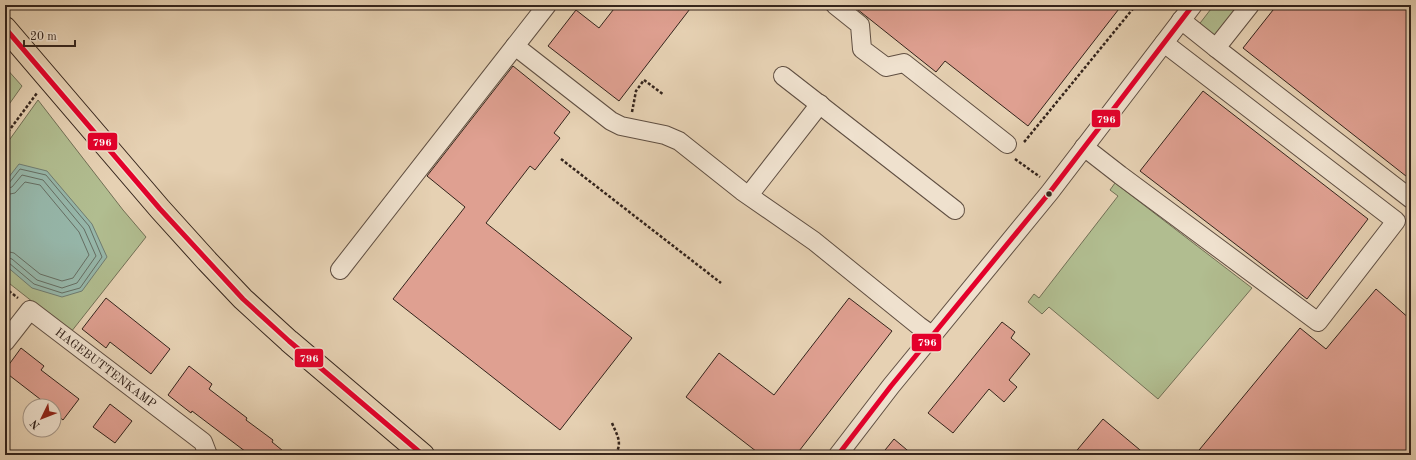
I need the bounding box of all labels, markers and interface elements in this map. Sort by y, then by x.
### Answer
scale bar [24,22,75,48]
text: 20 m [30,31,57,43]
line badge: 796 [1091,109,1121,128]
text: 796 [1096,115,1116,126]
line badge: 796 [87,132,118,151]
text: 796 [92,138,112,149]
unlabelled marker [1044,189,1054,199]
street label: HAGEBUTTENKAMP [52,326,158,411]
line badge: 796 [911,333,942,352]
text: 796 [917,338,937,349]
line badge: 796 [294,348,324,368]
text: 796 [299,354,319,365]
north arrow [22,398,62,438]
text: N [28,417,43,431]

